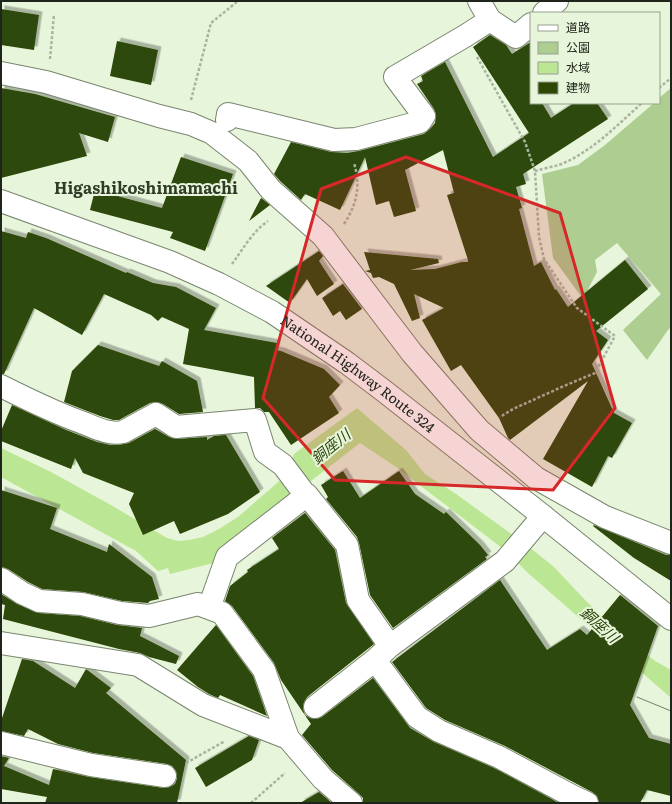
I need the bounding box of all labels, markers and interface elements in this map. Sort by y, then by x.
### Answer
legend [530,12,660,104]
text: 道路 [566,18,590,36]
text: 公園 [566,38,590,56]
text: 水域 [566,58,590,76]
text: 建物 [566,78,590,96]
district label: Higashikoshimamachi [54,175,238,199]
street label: National Highway Route 324 [277,310,440,437]
water label: 銅座川 [305,421,356,469]
water label: 銅座川 [576,600,626,649]

